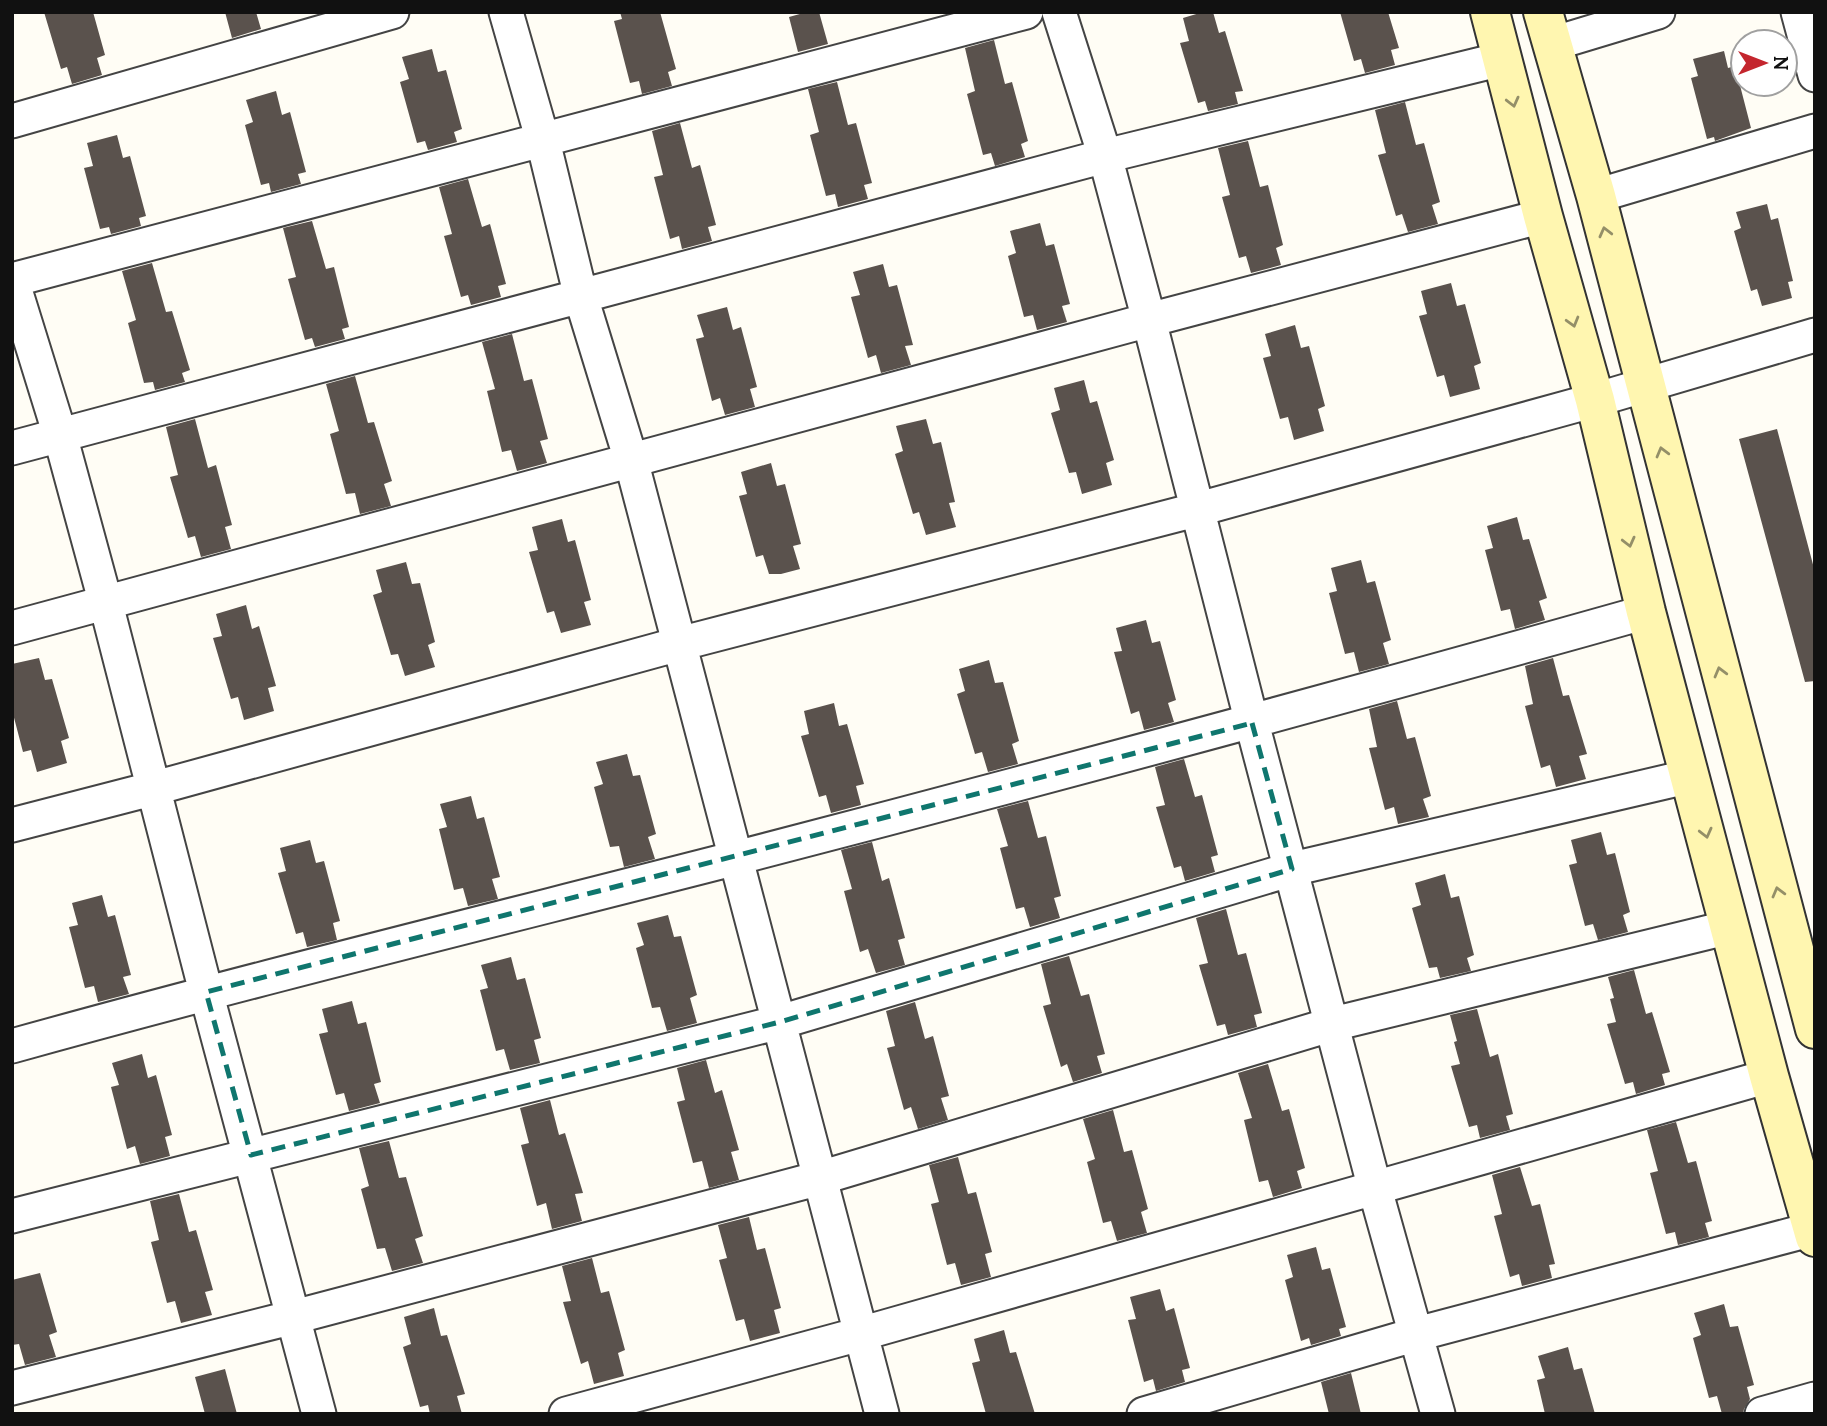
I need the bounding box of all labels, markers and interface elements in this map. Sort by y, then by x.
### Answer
north arrow [1729,28,1799,98]
text: N [1769,56,1793,71]
one-way arrow [1505,96,1519,108]
one-way arrow [1599,226,1613,238]
one-way arrow [1564,315,1579,327]
one-way arrow [1656,446,1670,458]
one-way arrow [1621,536,1635,548]
one-way arrow [1714,667,1728,679]
one-way arrow [1698,827,1712,839]
one-way arrow [1772,886,1786,898]

